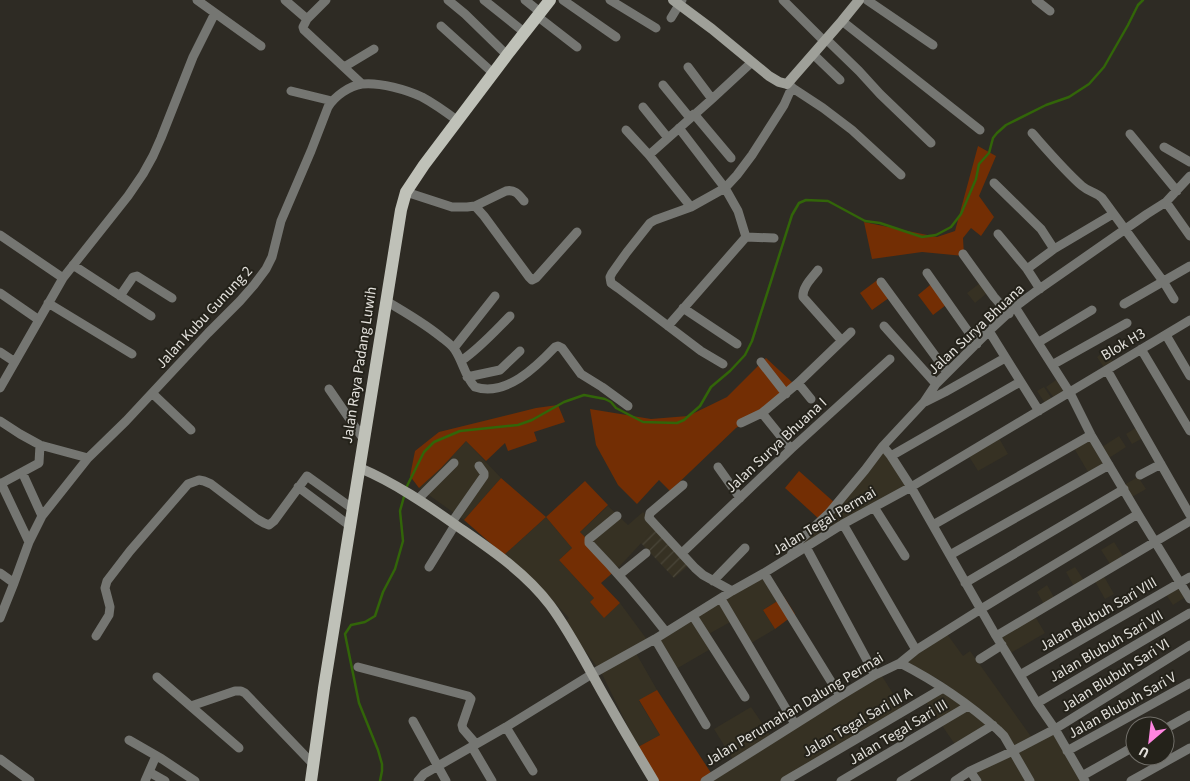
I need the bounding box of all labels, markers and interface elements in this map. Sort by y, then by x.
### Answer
street label: Jalan Kubu Gunung 2 [151,261,258,373]
street label: Jalan Surya Bhuana [924,279,1029,380]
street label: Jalan Raya Padang Luwih [337,285,382,445]
street label: Blok H3 [1097,323,1149,366]
street label: Jalan Surya Bhuana I [721,393,832,498]
street label: Jalan Tegal Permai [768,482,880,561]
street label: Jalan Blubuh Sari VIII [1036,573,1160,655]
street label: Jalan Blubuh Sari VII [1057,633,1174,717]
street label: Jalan Perumahan Dalung Permai [701,648,888,771]
street label: Jalan Blubuh Sari VI [1064,667,1180,744]
street label: Jalan Blubuh Sari V [1065,668,1179,742]
street label: Jalan Tegal Sari III A [799,683,915,761]
street label: Jalan Tegal Sari III [845,695,951,769]
north arrow [1125,716,1175,766]
text: U [1136,741,1153,763]

